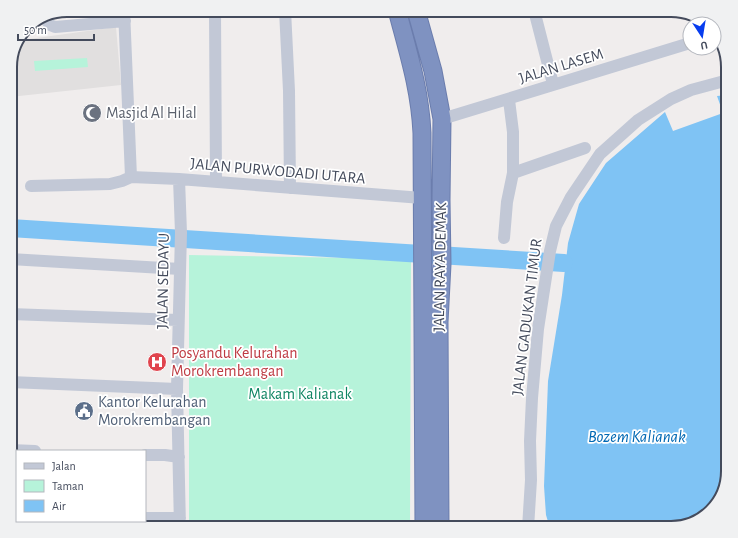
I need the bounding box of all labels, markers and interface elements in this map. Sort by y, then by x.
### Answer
scale bar [18,16,94,42]
north arrow [682,16,722,56]
text: 50 m [24,24,47,36]
text: U [699,39,709,51]
street label: JALAN LASEM [517,46,605,86]
mosque icon: Masjid Al Hilal [81,102,103,124]
place label: Masjid Al Hilal [106,105,197,122]
street label: JALAN PURWODADI UTARA [190,155,366,187]
street label: JALAN RAYA DEMAK [431,202,449,332]
street label: JALAN SEDAYU [154,233,172,329]
street label: JALAN GADUKAN TIMUR [509,237,545,396]
place label: Posyandu Kelurahan Morokrembangan [171,345,298,379]
hospital icon: Posyandu Kelurahan Morokrembangan [146,351,168,373]
park label: Makam Kalianak [248,386,352,402]
place label: Kantor Kelurahan Morokrembangan [98,394,210,428]
public building icon: Kantor Kelurahan Morokrembangan [73,400,95,422]
water label: Bozem Kalianak [588,428,686,445]
legend [16,450,146,522]
text: Jalan [52,460,76,472]
text: Taman [52,480,84,492]
text: Air [52,500,66,512]

